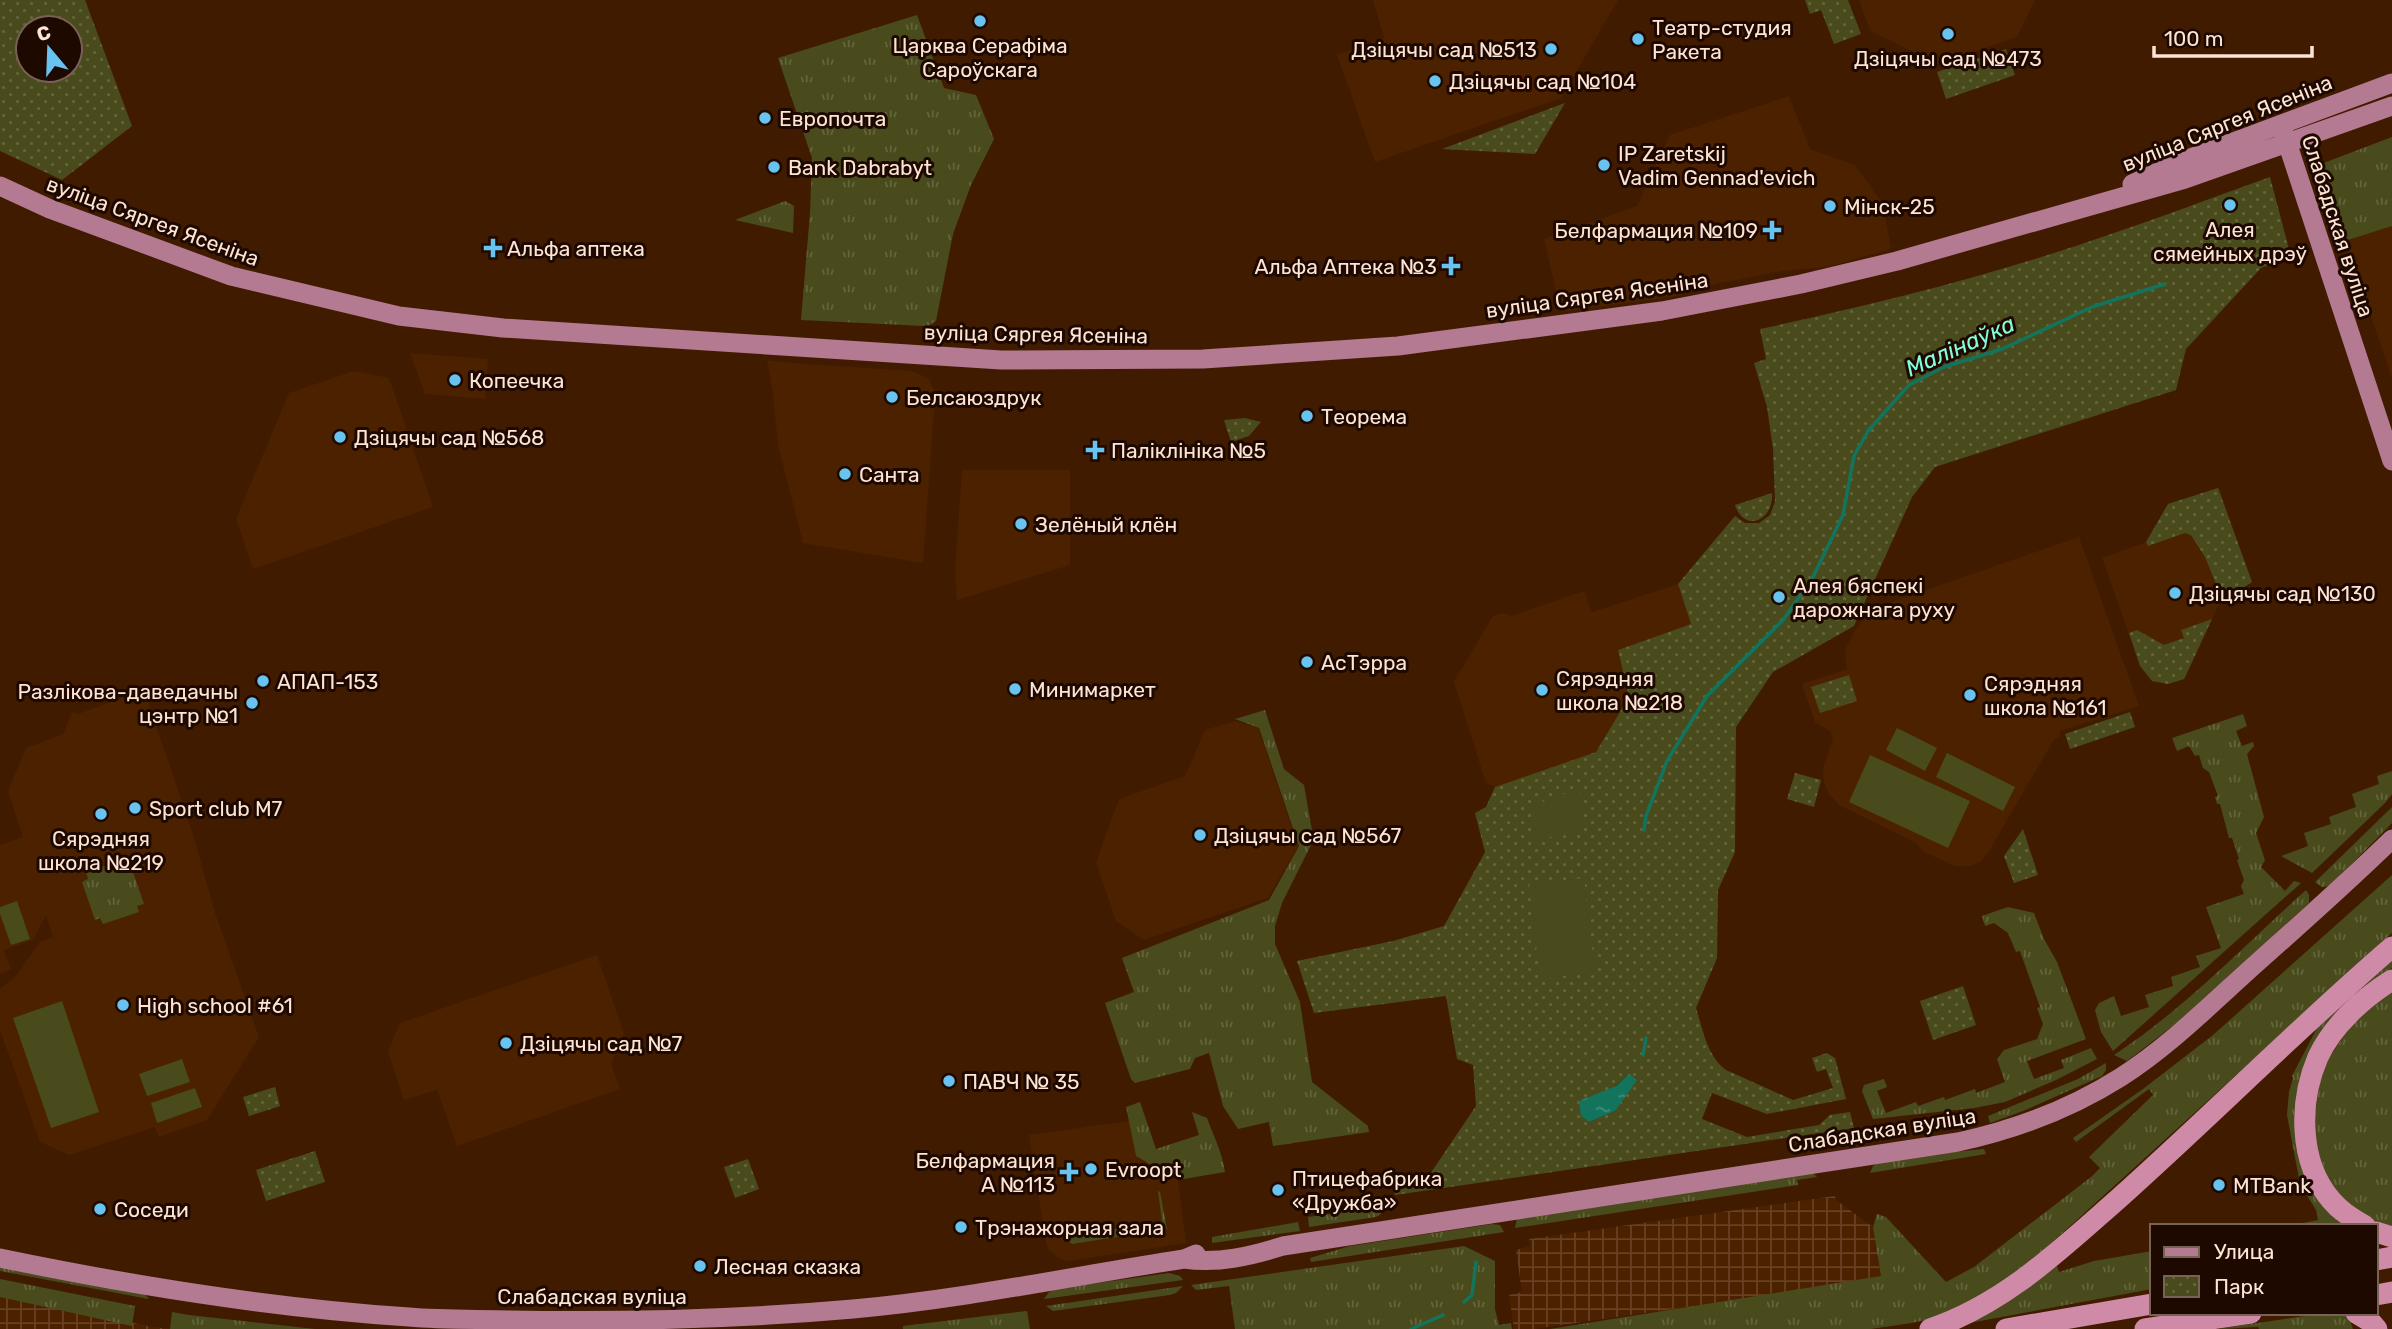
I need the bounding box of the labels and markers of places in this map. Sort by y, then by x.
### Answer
marker: Царква Серафіма Сароўскага [972,13,988,29]
place label: Театр-студия Ракета [1652,15,1792,64]
marker: Дзіцячы сад №473 [1940,26,1956,42]
marker: Театр-студия Ракета [1630,31,1646,47]
place label: Царква Серафіма Сароўскага [892,33,1068,82]
place label: Дзіцячы сад №513 [1351,37,1537,62]
marker: Дзіцячы сад №513 [1543,41,1559,57]
place label: Дзіцячы сад №473 [1854,46,2042,71]
place label: Дзіцячы сад №104 [1449,69,1636,94]
marker: Дзіцячы сад №104 [1427,73,1443,89]
place label: Европочта [779,106,886,131]
marker: Европочта [757,110,773,126]
place label: IP Zaretskij Vadim Gennad'evich [1618,141,1816,190]
place label: Bank Dabrabyt [788,155,932,180]
marker: IP Zaretskij Vadim Gennad'evich [1596,157,1612,173]
marker: Bank Dabrabyt [766,159,782,175]
place label: Мінск-25 [1844,194,1935,219]
marker: Алея сямейных дрэў [2222,197,2238,213]
marker: Мінск-25 [1822,198,1838,214]
place label: Алея сямейных дрэў [2153,217,2307,266]
place label: Белфармация №109 [1554,218,1758,243]
marker: Белфармация №109 [1764,222,1780,238]
place label: Альфа аптека [507,236,645,261]
marker: Альфа аптека [485,240,501,256]
place label: Альфа Аптека №3 [1255,254,1437,279]
marker: Альфа Аптека №3 [1443,258,1459,274]
place label: Копеечка [469,368,564,393]
marker: Копеечка [447,372,463,388]
place label: Белсаюздрук [906,385,1041,410]
marker: Белсаюздрук [884,389,900,405]
place label: Теорема [1321,404,1407,429]
marker: Теорема [1299,408,1315,424]
place label: Дзіцячы сад №568 [354,425,544,450]
marker: Дзіцячы сад №568 [332,429,348,445]
place label: Паліклініка №5 [1111,438,1266,463]
marker: Паліклініка №5 [1085,440,1105,460]
place label: Санта [859,462,920,487]
marker: Санта [837,466,853,482]
place label: Зелёный клён [1035,512,1177,537]
marker: Зелёный клён [1013,516,1029,532]
place label: Алея бяспекі дарожнага руху [1793,573,1955,622]
place label: Дзіцячы сад №130 [2189,581,2376,606]
marker: Дзіцячы сад №130 [2167,585,2183,601]
marker: Алея бяспекі дарожнага руху [1771,589,1787,605]
place label: АсТэрра [1321,650,1407,675]
marker: АсТэрра [1299,654,1315,670]
place label: Сярэдняя школа №218 [1556,666,1683,715]
place label: АПАП-153 [277,669,378,694]
place label: Сярэдняя школа №161 [1984,671,2107,720]
marker: АПАП-153 [255,673,271,689]
place label: Минимаркет [1029,677,1156,702]
place label: Разлікова-даведачны цэнтр №1 [17,679,238,728]
marker: Минимаркет [1007,681,1023,697]
marker: Сярэдняя школа №218 [1534,682,1550,698]
marker: Сярэдняя школа №161 [1962,687,1978,703]
marker: Разлікова-даведачны цэнтр №1 [244,695,260,711]
place label: Sport club M7 [149,796,283,821]
marker: Sport club M7 [127,800,143,816]
marker: Сярэдняя школа №219 [93,806,109,822]
place label: Дзіцячы сад №567 [1214,823,1401,848]
place label: Сярэдняя школа №219 [38,826,164,875]
marker: Дзіцячы сад №567 [1192,827,1208,843]
place label: High school #61 [137,993,293,1018]
marker: High school #61 [115,997,131,1013]
place label: Дзіцячы сад №7 [520,1031,683,1056]
marker: Дзіцячы сад №7 [498,1035,514,1051]
place label: ПАВЧ № 35 [963,1069,1080,1094]
marker: ПАВЧ № 35 [941,1073,957,1089]
place label: Белфармация А №113 [915,1148,1055,1197]
place label: Evroopt [1105,1157,1182,1182]
marker: Evroopt [1083,1161,1099,1177]
marker: Белфармация А №113 [1061,1164,1077,1180]
place label: Птицефабрика «Дружба» [1292,1166,1442,1215]
place label: MTBank [2233,1173,2311,1198]
marker: MTBank [2211,1177,2227,1193]
marker: Птицефабрика «Дружба» [1270,1182,1286,1198]
place label: Соседи [114,1197,189,1222]
marker: Соседи [92,1201,108,1217]
place label: Трэнажорная зала [975,1215,1164,1240]
marker: Трэнажорная зала [953,1219,969,1235]
place label: Лесная сказка [714,1254,861,1279]
marker: Лесная сказка [692,1258,708,1274]

